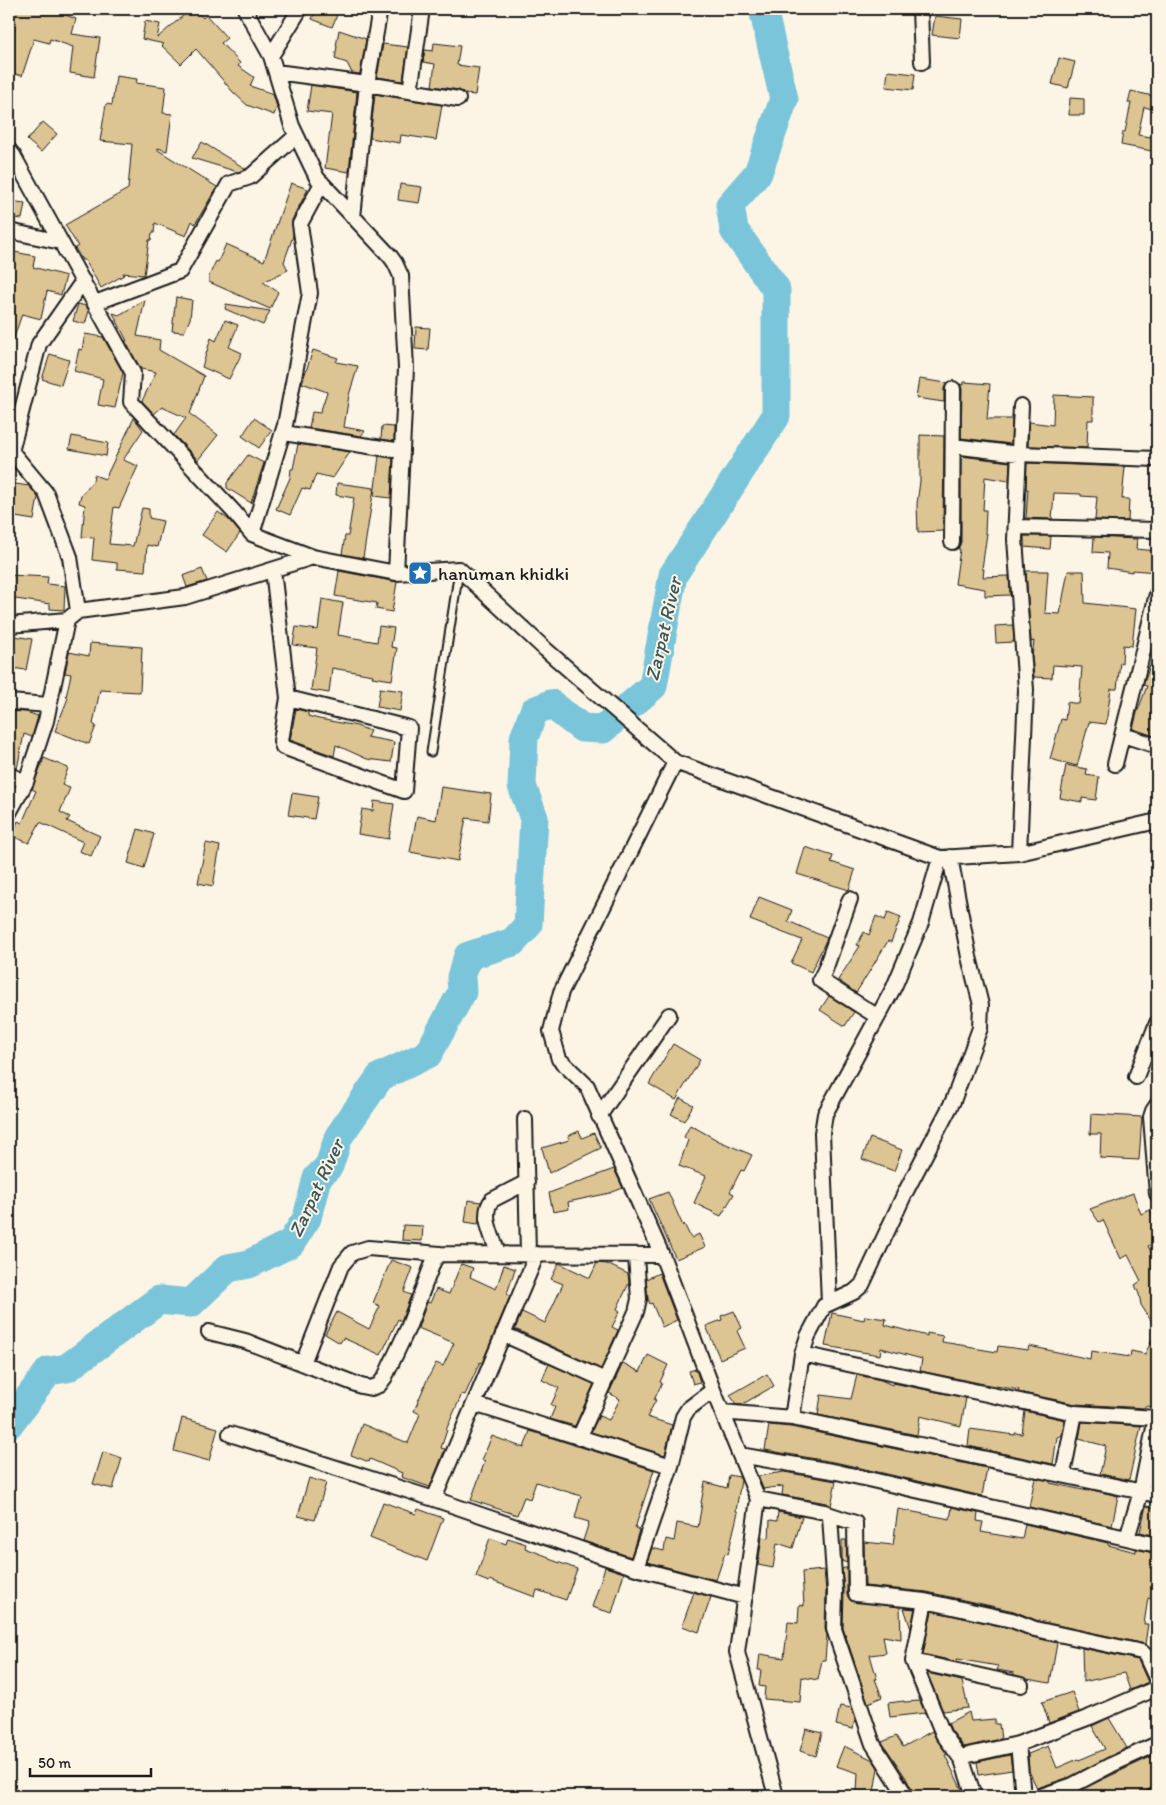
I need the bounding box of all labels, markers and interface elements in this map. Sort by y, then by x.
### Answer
place icon: hanuman khidki [407,560,433,586]
place label: hanuman khidki [438,562,569,585]
water label: Zarpat River [640,573,687,683]
water label: Zarpat River [283,1133,350,1241]
scale bar [30,1745,151,1777]
text: 50 m [38,1754,71,1772]

